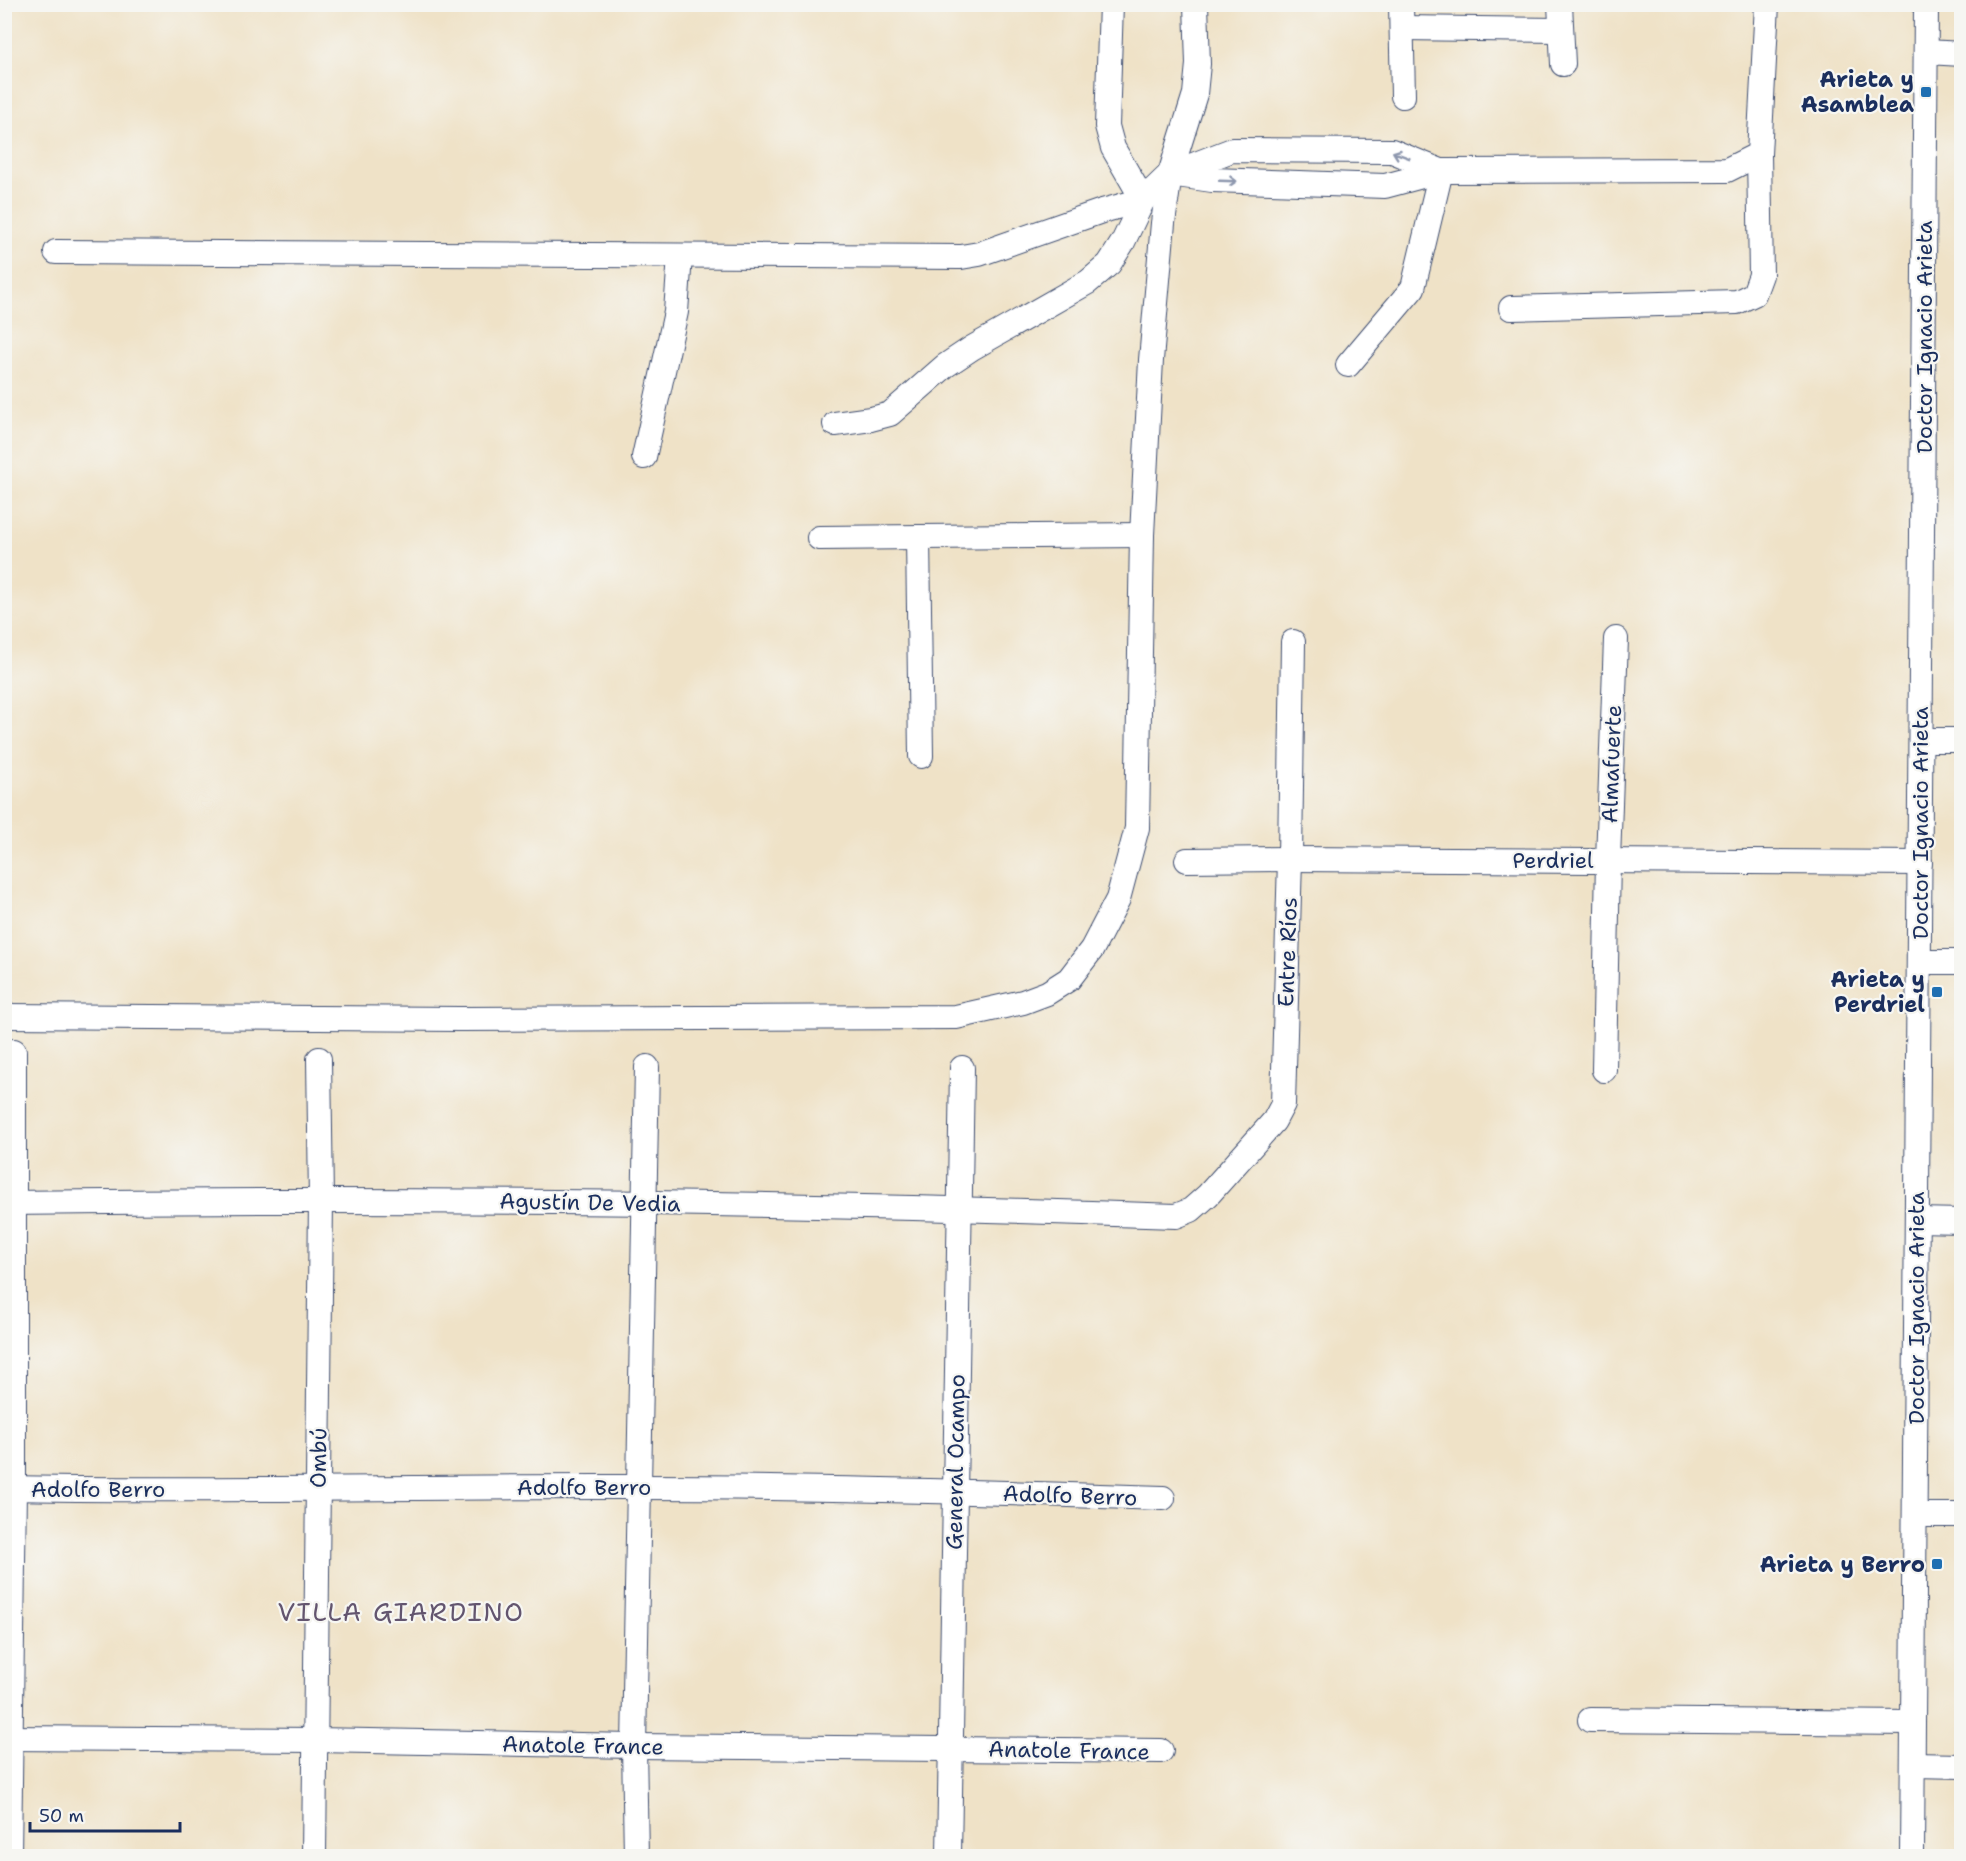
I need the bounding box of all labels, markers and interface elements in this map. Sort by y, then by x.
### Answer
place label: Arieta y Asamblea [1801,65,1914,119]
marker: Arieta y Asamblea [1919,85,1933,99]
one-way arrow [1392,149,1410,160]
one-way arrow [1218,175,1238,186]
street label: Doctor Ignacio Arieta [1910,220,1939,453]
street label: Almafuerte [1595,704,1628,824]
street label: Doctor Ignacio Arieta [1906,706,1935,939]
street label: Perdriel [1512,846,1594,875]
street label: Entre Ríos [1271,897,1304,1007]
place label: Arieta y Perdriel [1831,965,1925,1019]
marker: Arieta y Perdriel [1930,985,1944,999]
street label: Agustín De Vedia [499,1186,681,1219]
street label: Doctor Ignacio Arieta [1902,1191,1931,1424]
street label: General Ocampo [939,1374,972,1550]
street label: Ombú [303,1428,334,1488]
street label: Adolfo Berro [517,1473,651,1502]
street label: Adolfo Berro [31,1475,165,1504]
street label: Adolfo Berro [1002,1479,1138,1512]
place label: Arieta y Berro [1760,1550,1925,1579]
marker: Arieta y Berro [1930,1557,1944,1571]
district label: VILLA GIARDINO [278,1594,524,1629]
street label: Anatole France [502,1730,664,1761]
street label: Anatole France [988,1735,1150,1766]
scale bar [30,1795,180,1833]
text: 50 m [39,1804,84,1828]

